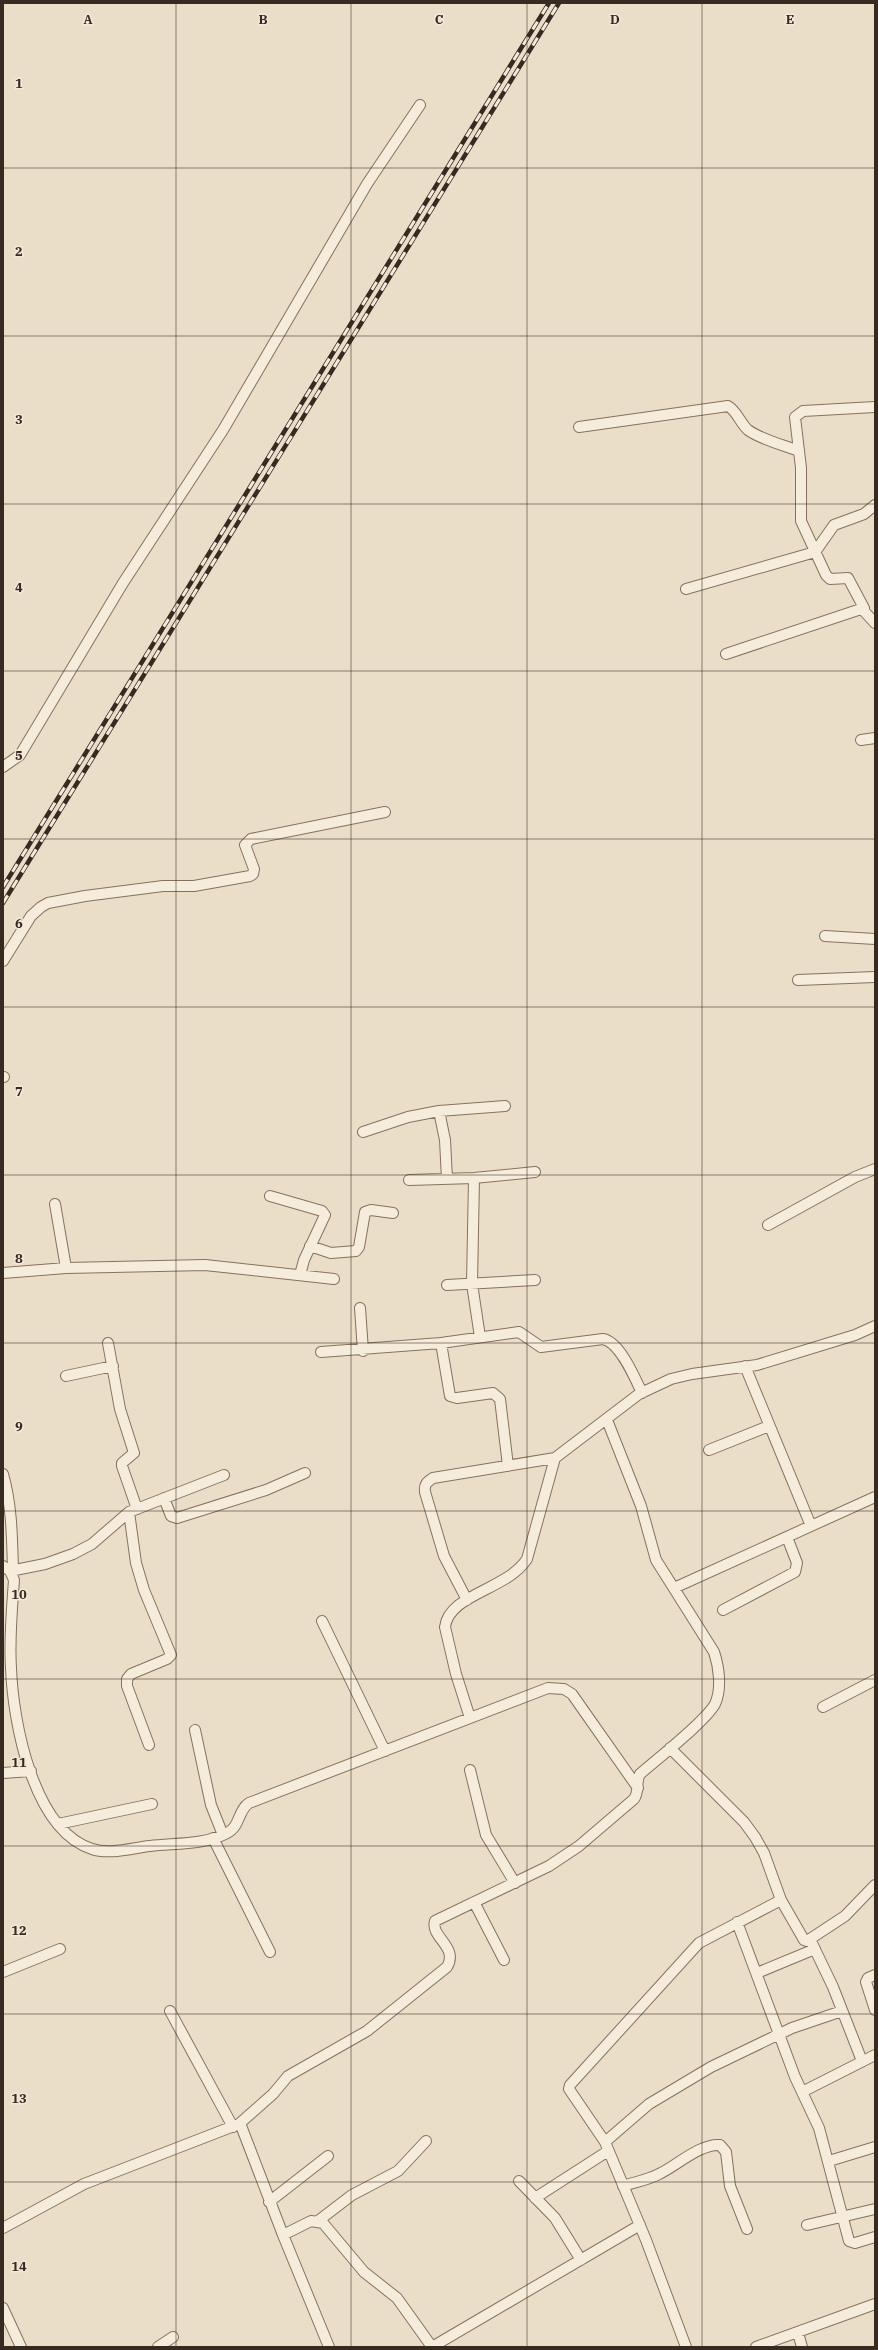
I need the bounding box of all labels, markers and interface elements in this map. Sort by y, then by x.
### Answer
text: A [83,11,93,28]
text: B [258,11,268,28]
text: C [435,11,444,28]
text: D [610,11,620,28]
text: E [786,11,794,28]
text: 1 [15,75,23,92]
text: 2 [15,243,23,260]
text: 3 [15,411,23,428]
text: 4 [15,579,23,596]
text: 5 [15,747,23,764]
text: 6 [15,915,23,932]
text: 7 [15,1083,23,1100]
text: 8 [15,1250,23,1267]
text: 9 [15,1418,23,1435]
text: 10 [11,1586,27,1603]
text: 11 [11,1754,27,1771]
text: 12 [11,1922,27,1939]
text: 13 [11,2090,27,2107]
text: 14 [11,2258,27,2275]

